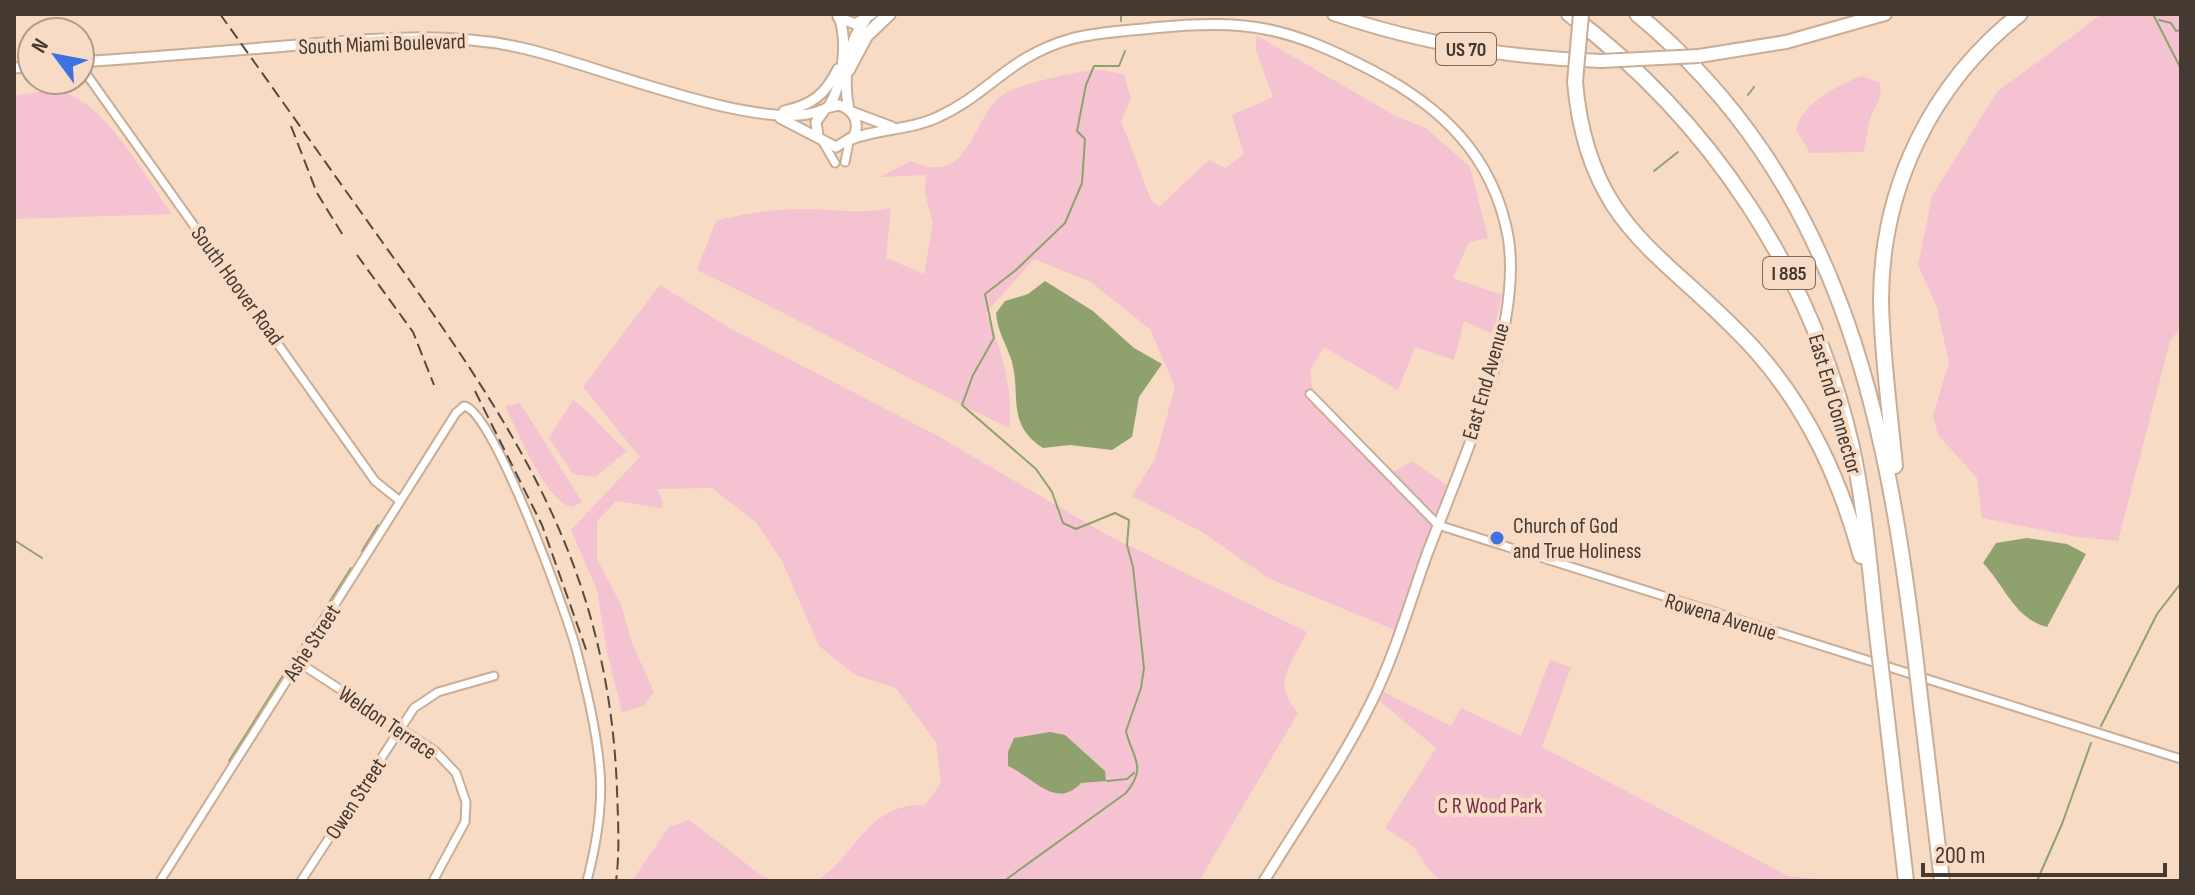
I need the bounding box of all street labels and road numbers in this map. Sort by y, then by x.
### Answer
street label: South Miami Boulevard [298,28,466,61]
road number: US 70 [1436,33,1496,65]
street label: South Hoover Road [185,221,289,351]
road number: I 885 [1763,257,1815,289]
street label: East End Avenue [1457,320,1516,443]
street label: East End Connector [1802,331,1867,478]
street label: Rowena Avenue [1662,588,1780,647]
street label: Ashe Street [277,599,347,687]
street label: Weldon Terrace [333,681,441,766]
street label: Owen Street [320,753,393,844]

